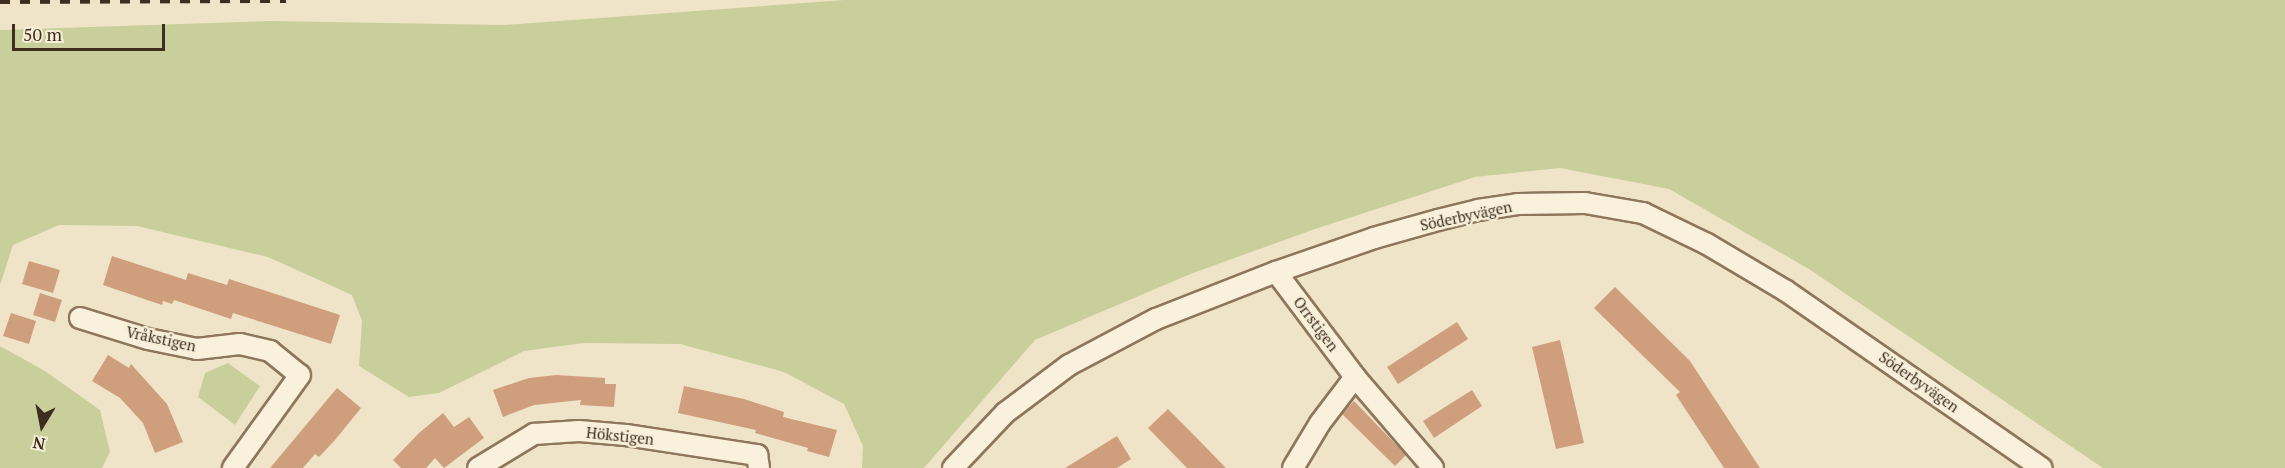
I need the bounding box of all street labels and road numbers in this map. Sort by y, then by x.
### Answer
street label: Söderbyvägen [1418,197,1514,235]
street label: Orrstigen [1290,293,1342,355]
street label: Vråkstigen [124,323,198,355]
street label: Söderbyvägen [1876,348,1962,416]
street label: Hökstigen [585,424,655,448]

